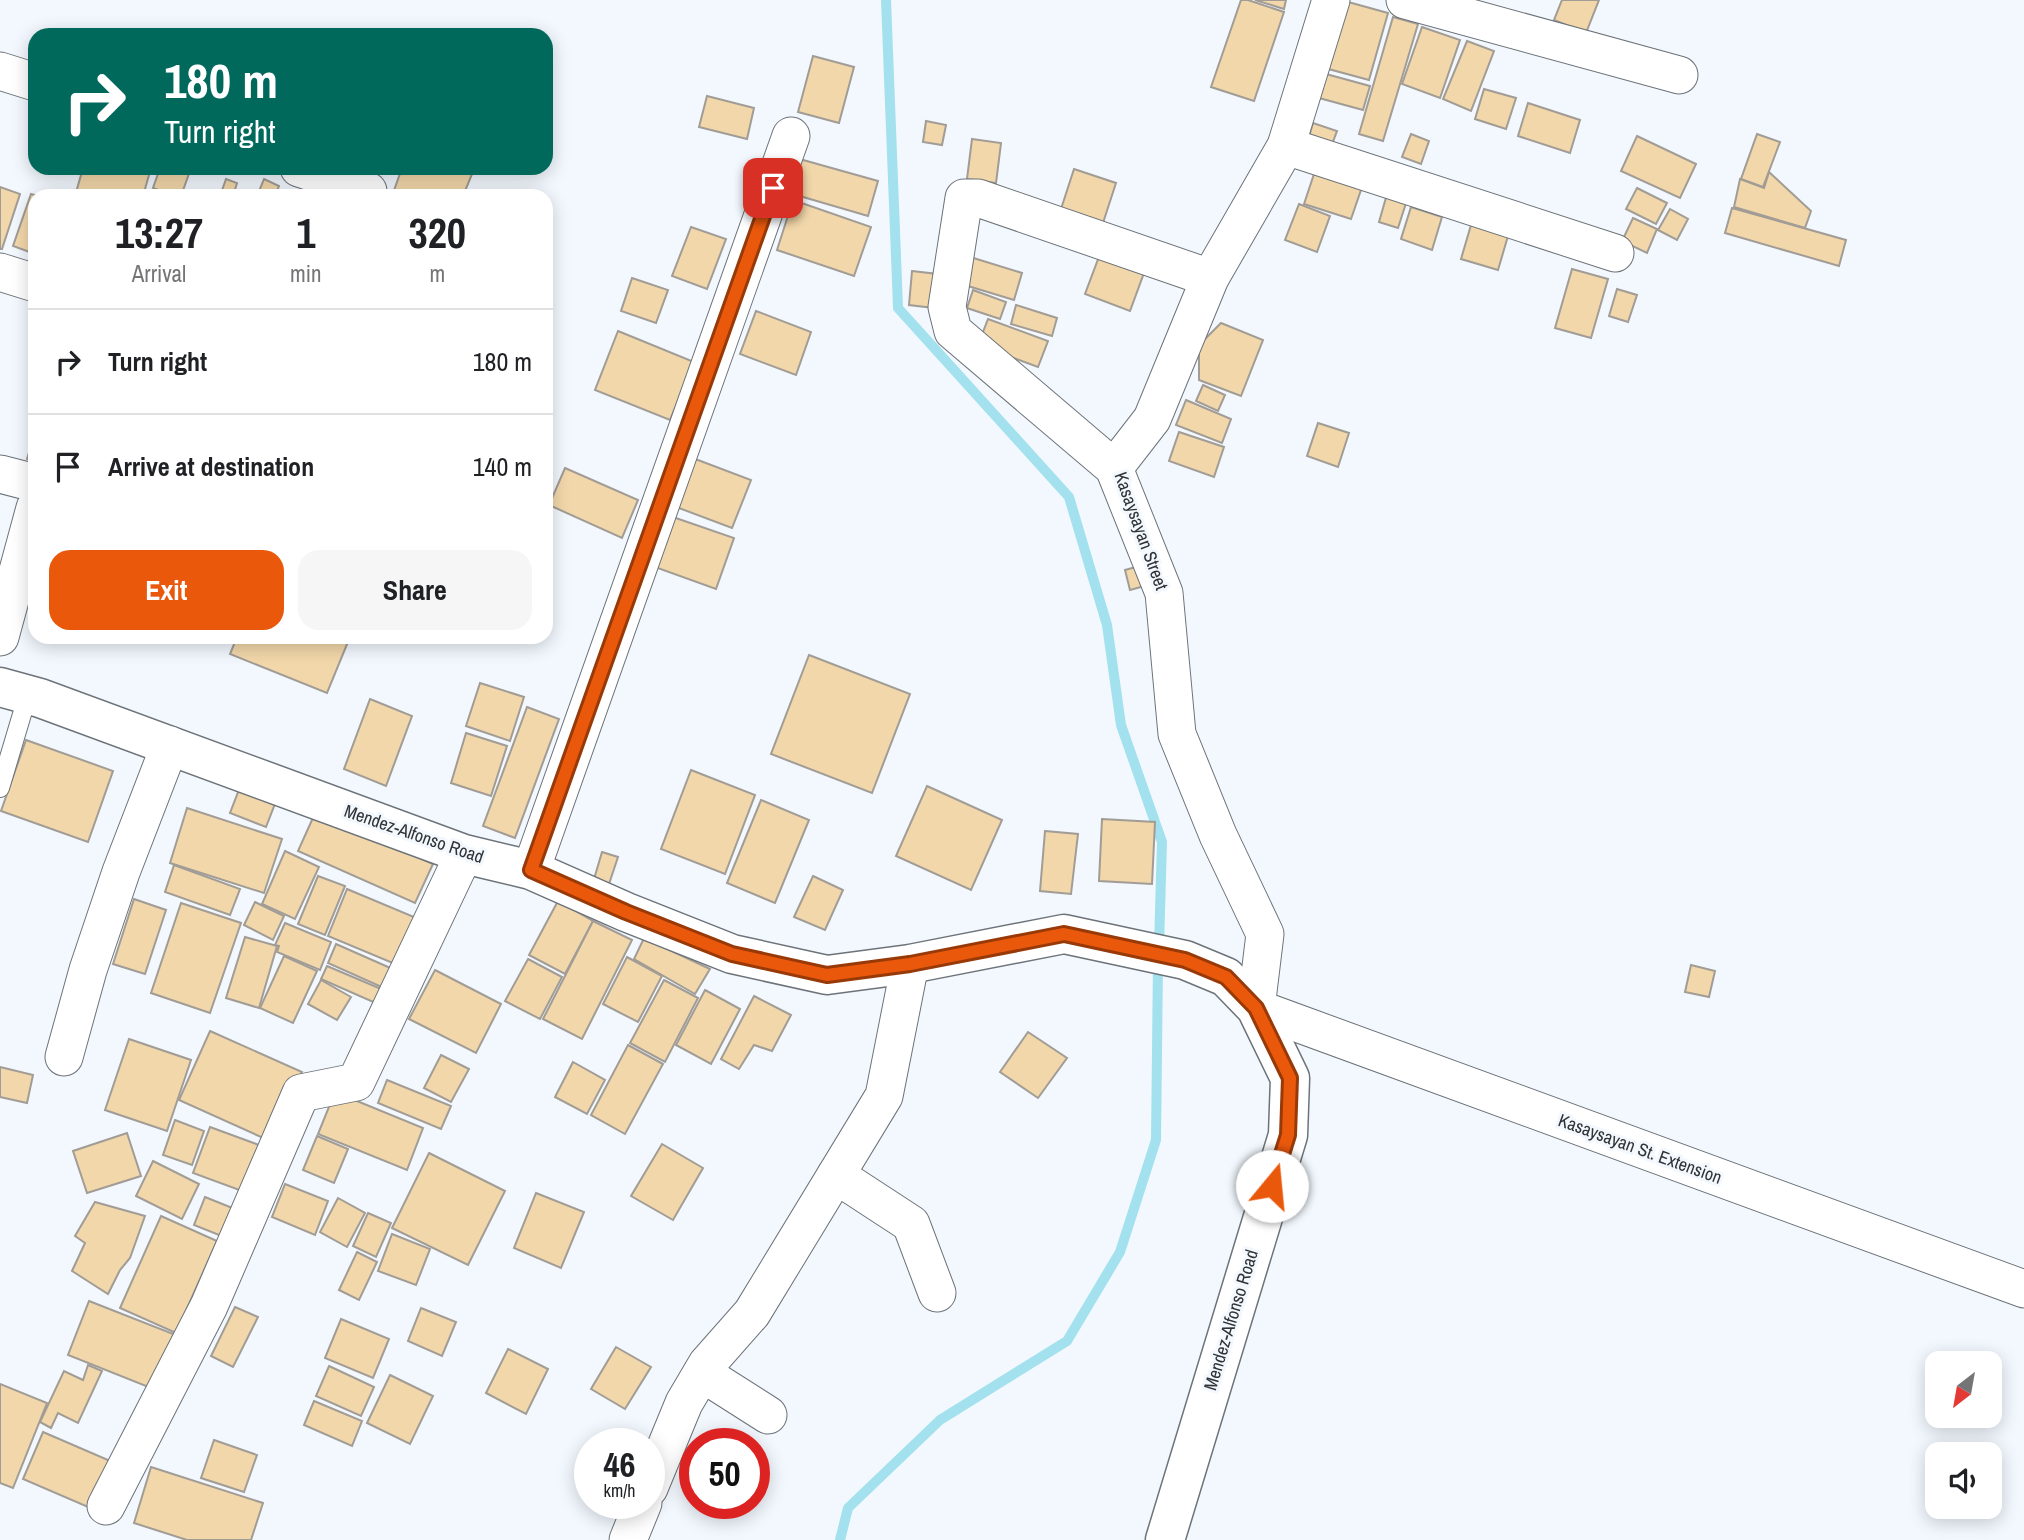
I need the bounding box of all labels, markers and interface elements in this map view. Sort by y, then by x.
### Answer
text: 180 m [164,47,278,113]
icon: right [49,56,140,147]
text: Turn right [164,110,276,153]
pin [743,158,803,218]
icon: arrive [754,169,792,207]
text: 13:27 [115,205,203,261]
text: 1 [296,205,315,261]
text: 320 [409,205,466,261]
text: Arrival [132,258,186,289]
text: min [290,258,322,289]
text: m [429,258,445,289]
icon: right [49,343,87,381]
text: Turn right [108,344,207,379]
text: 180 m [473,344,532,379]
icon: arrive [49,448,87,486]
text: Arrive at destination [108,449,314,484]
text: 140 m [473,449,532,484]
street label: Kasaysayan Street [1109,468,1174,593]
button: Exit [49,550,284,630]
button: Share [298,550,532,630]
street label: Mendez-Alfonso Road [341,798,487,869]
street label: Kasaysayan St. Extension [1555,1107,1725,1190]
position arrow [1235,1149,1309,1223]
street label: Mendez-Alfonso Road [1197,1246,1264,1393]
north arrow [1925,1351,2002,1428]
map controls [1925,1351,2002,1519]
speed limit sign: 50 [679,1428,770,1519]
text: 46 [604,1441,635,1488]
button: sound [1925,1442,2002,1519]
text: km/h [604,1478,636,1503]

